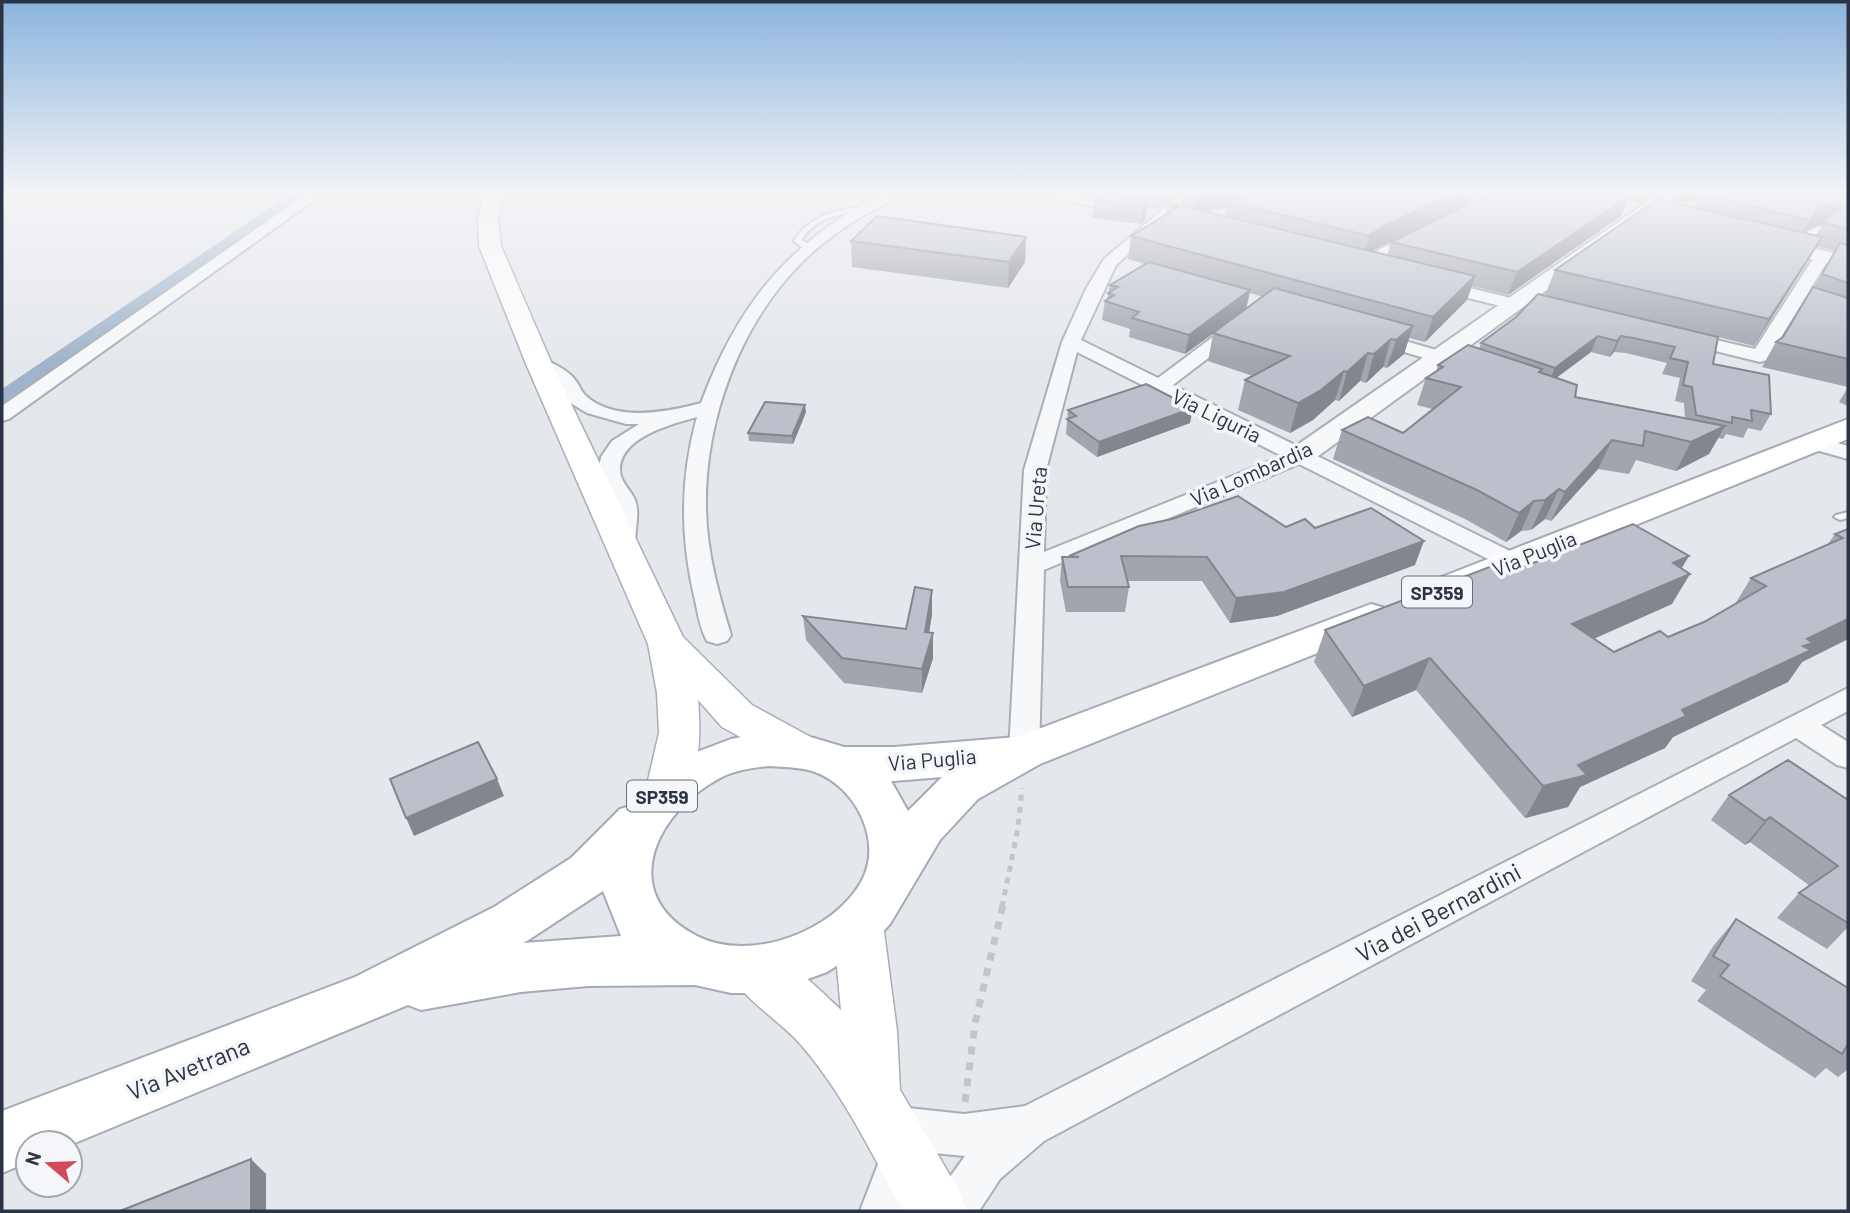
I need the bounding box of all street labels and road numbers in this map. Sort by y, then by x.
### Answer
street label: Via Liguria [1168,383,1266,447]
street label: Via Lombardia [1186,435,1316,511]
street label: Via Ureta [1019,465,1051,551]
street label: Via Puglia [1488,525,1580,581]
road number: SP359 [1402,576,1472,608]
street label: Via Puglia [887,743,977,775]
road number: SP359 [627,780,697,811]
street label: Via dei Bernardini [1350,856,1526,968]
street label: Via Avetrana [122,1030,254,1106]

